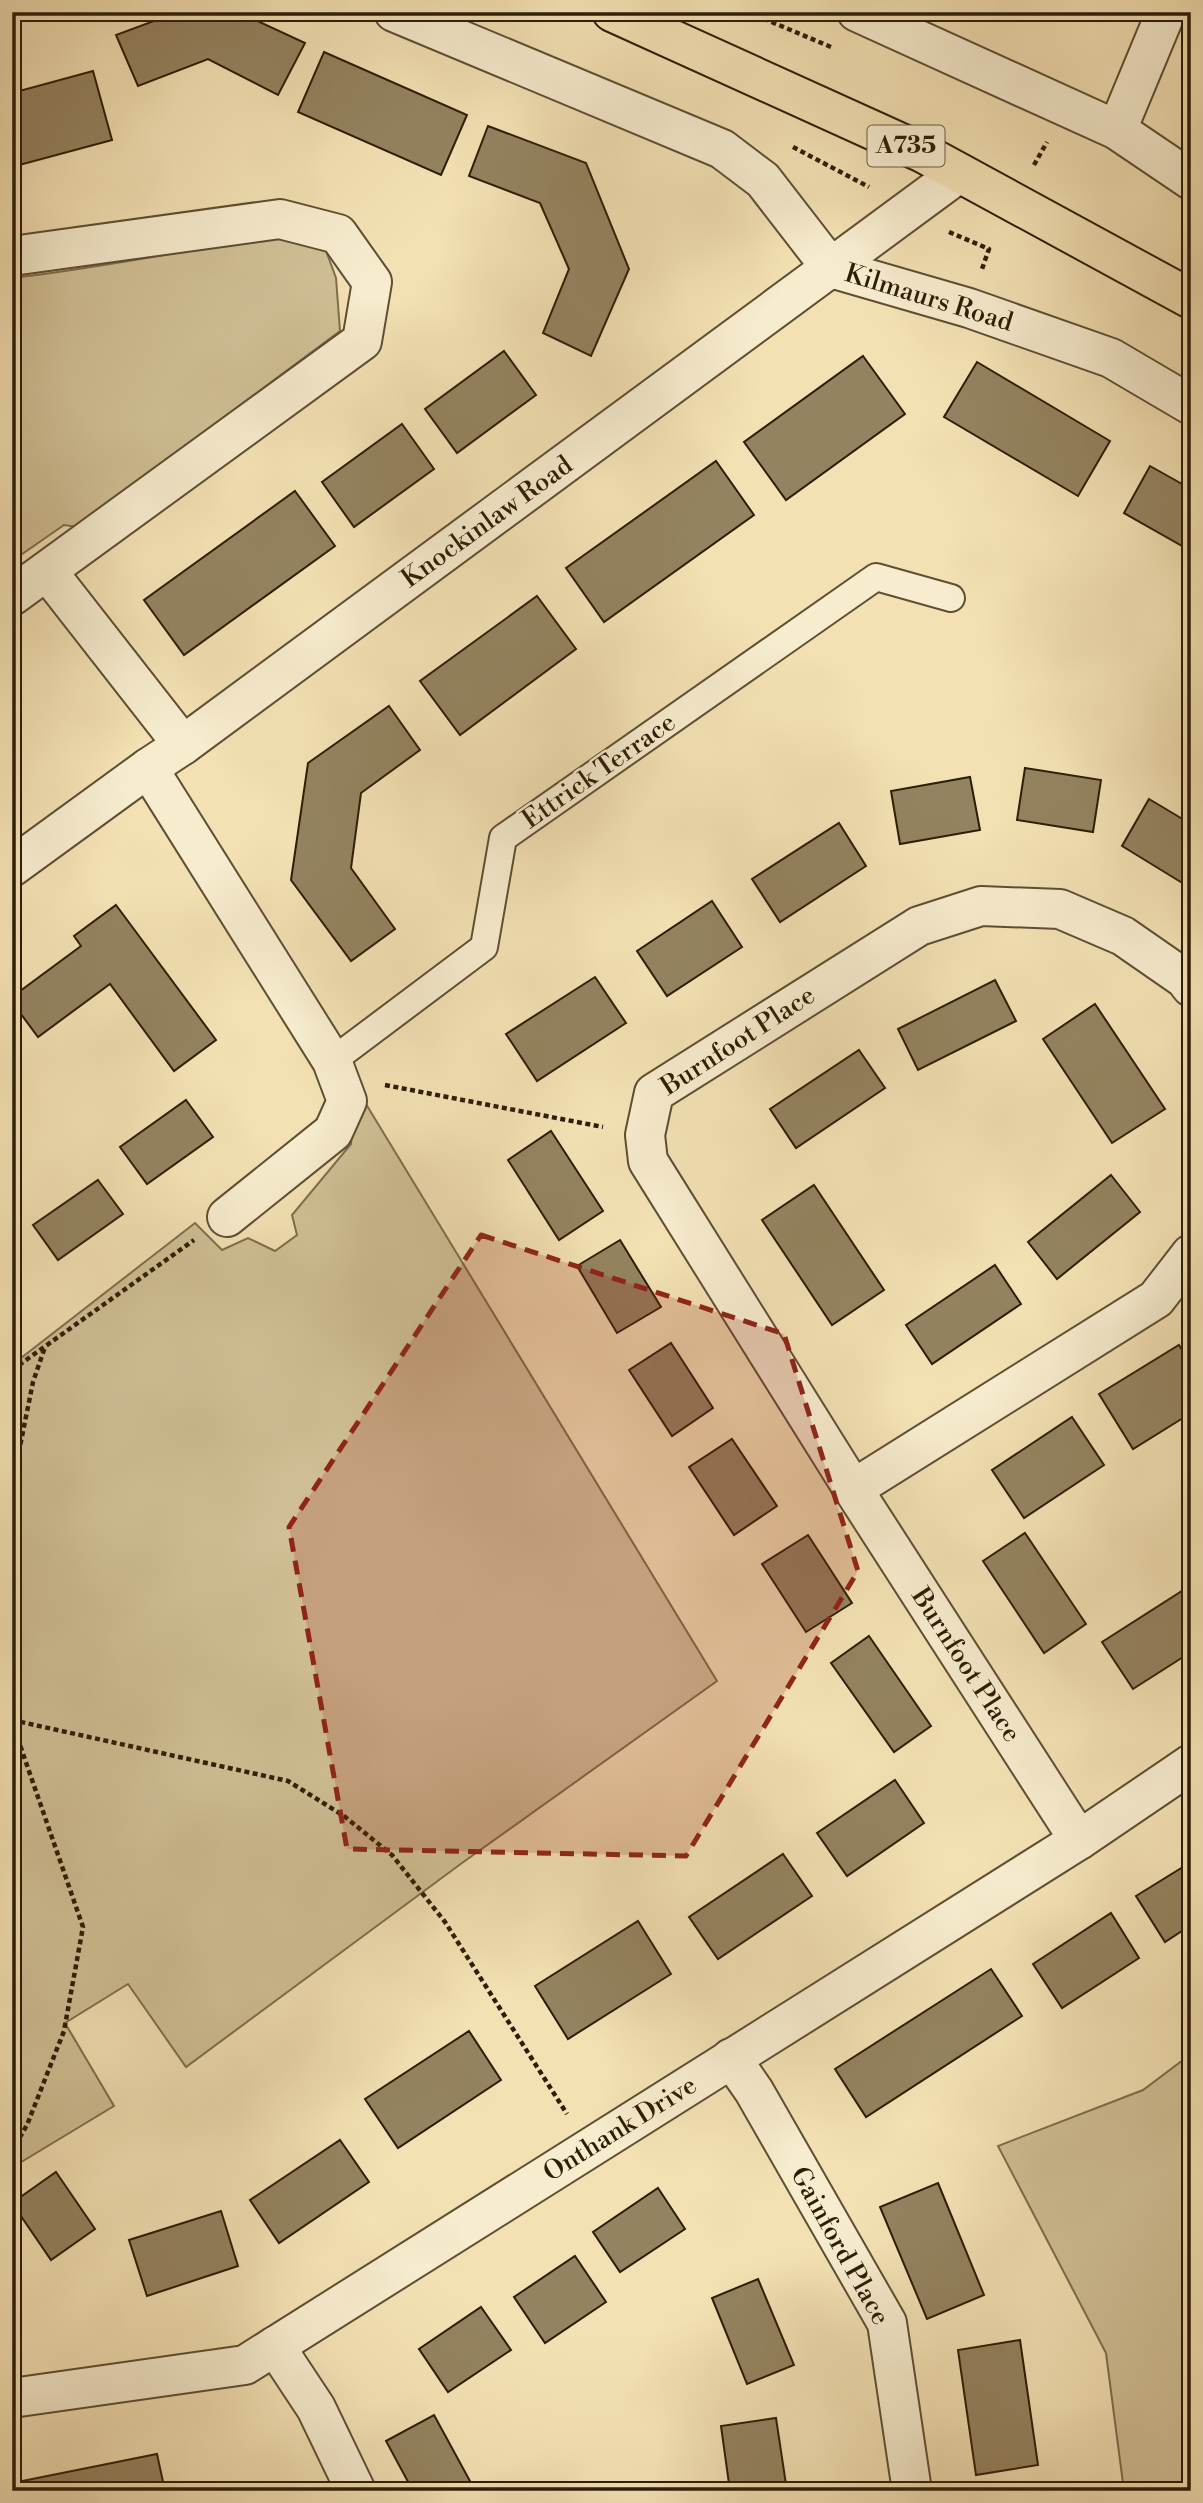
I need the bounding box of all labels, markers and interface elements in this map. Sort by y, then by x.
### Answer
road number: A735 [867,126,944,166]
street label: Kilmaurs Road [841,257,1017,339]
street label: Knockinlaw Road [395,449,579,595]
street label: Ettrick Terrace [516,706,682,836]
street label: Burnfoot Place [654,979,821,1103]
street label: Burnfoot Place [904,1581,1028,1748]
street label: Onthank Drive [537,2069,703,2189]
street label: Gainford Place [783,2161,897,2331]

